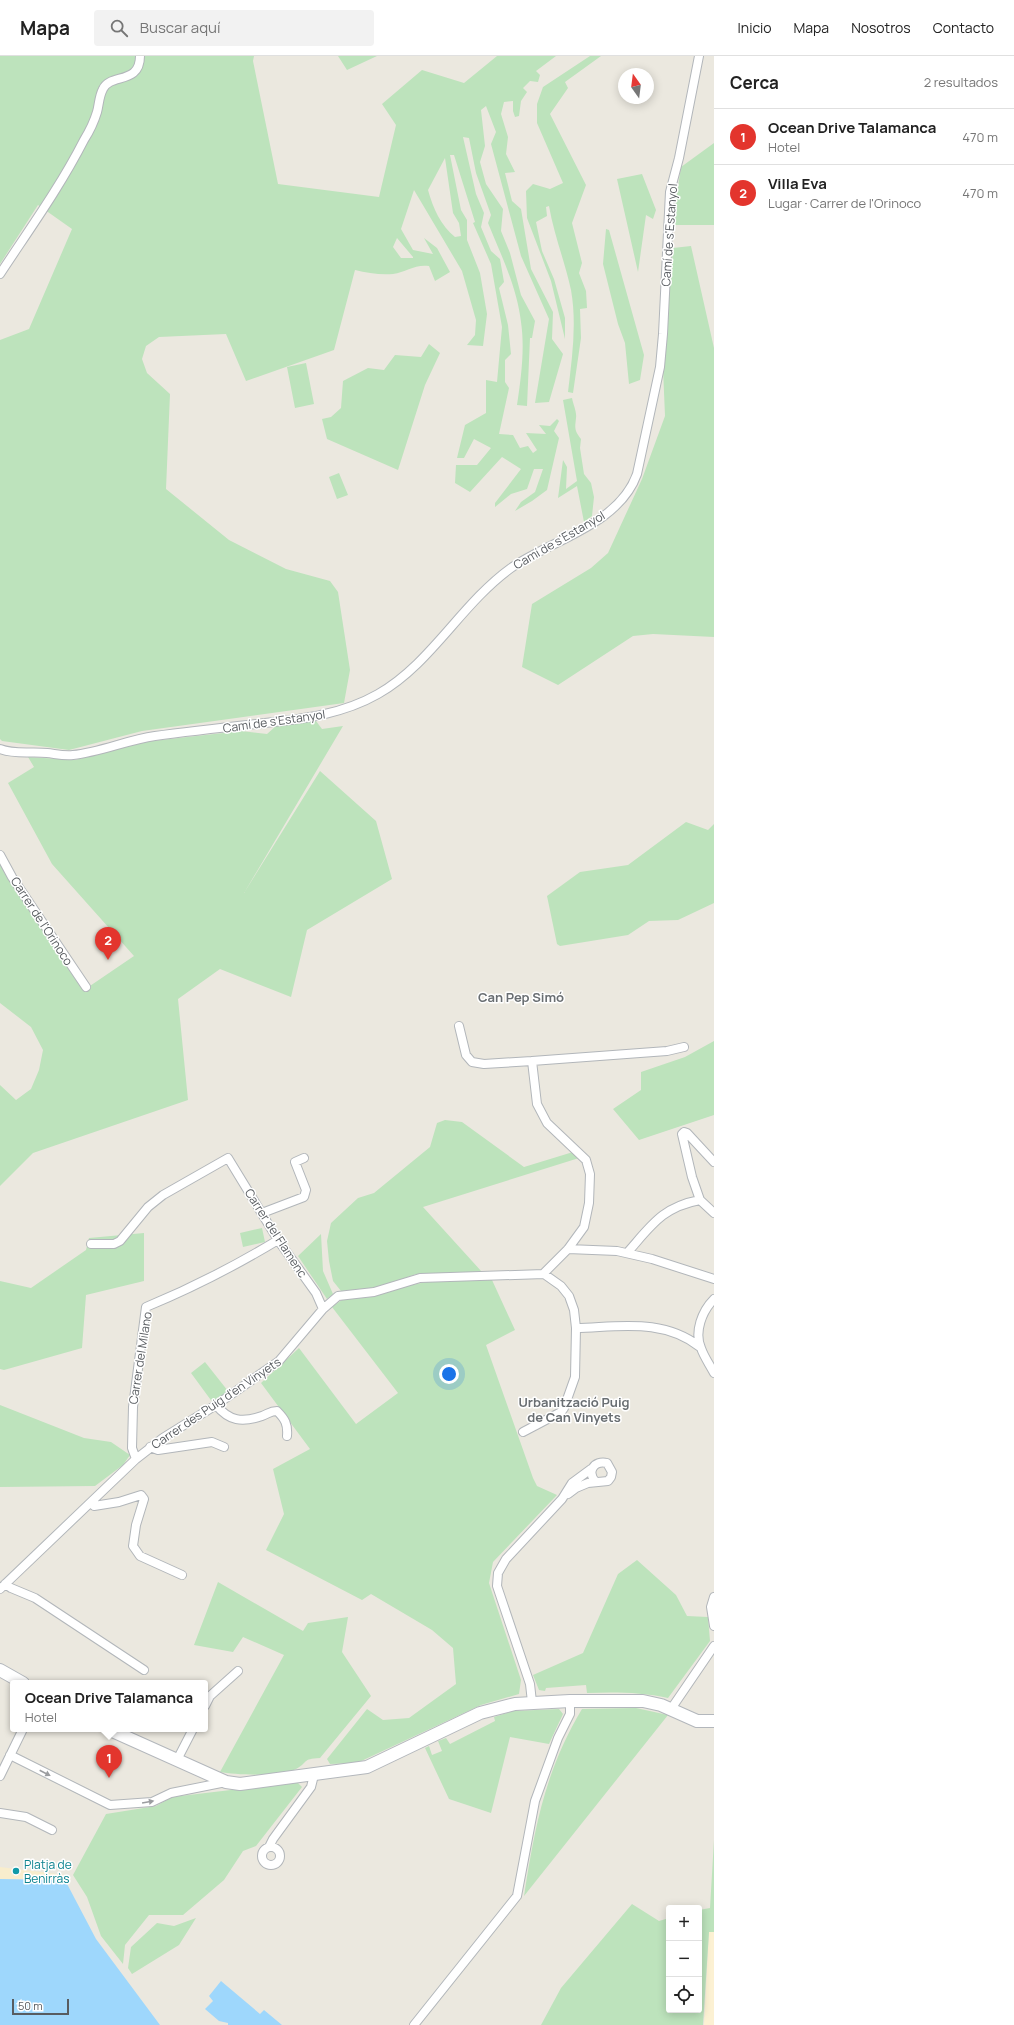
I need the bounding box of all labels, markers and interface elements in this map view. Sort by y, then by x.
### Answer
search box [94,10,374,46]
text: Mapa [20,15,70,41]
icon: search [108,17,130,39]
text: Buscar aquí [140,17,220,38]
text: Inicio [738,18,772,37]
text: Mapa [794,18,829,37]
text: Nosotros [851,18,911,37]
text: Contacto [933,18,994,37]
north arrow [618,68,654,104]
text: Cerca [730,71,779,94]
text: 2 resultados [924,73,998,91]
text: Ocean Drive Talamanca [768,117,936,138]
text: 1 [740,128,746,146]
text: 470 m [962,128,998,146]
text: Hotel [768,138,800,156]
text: Villa Eva [768,173,827,194]
street label: Camí de s'Estanyol [657,183,681,287]
text: 2 [739,184,747,202]
text: 470 m [962,184,998,202]
text: Lugar · Carrer de l'Orinoco [768,194,921,212]
street label: Camí de s'Estanyol [510,507,608,573]
street label: Camí de s'Estanyol [222,705,326,737]
street label: Carrer de l'Orinoco [7,873,77,969]
pin: 2 [95,927,121,960]
district label: Can Pep Simó [478,988,564,1006]
street label: Carrer del Flamenc [241,1185,311,1281]
street label: Carrer del Milano [124,1311,156,1405]
street label: Carrer des Puig d'en Vinyets [148,1353,284,1453]
your location [439,1364,459,1384]
district label: Urbanització Puig de Can Vinyets [518,1393,630,1426]
popup [10,1680,208,1732]
text: Ocean Drive Talamanca [25,1687,193,1708]
text: Hotel [25,1708,57,1726]
pin: 1 [96,1745,122,1778]
one-way arrow [39,1769,51,1776]
one-way arrow [142,1798,154,1804]
place label: Platja de Benirràs [24,1856,72,1887]
marker: Platja de Benirràs [11,1866,21,1876]
map controls [666,1905,702,2013]
button: + [666,1905,702,1941]
button: − [666,1941,702,1977]
button: locate [666,1977,702,2013]
scale bar [12,1997,69,2016]
text: 50 m [18,1998,43,2013]

